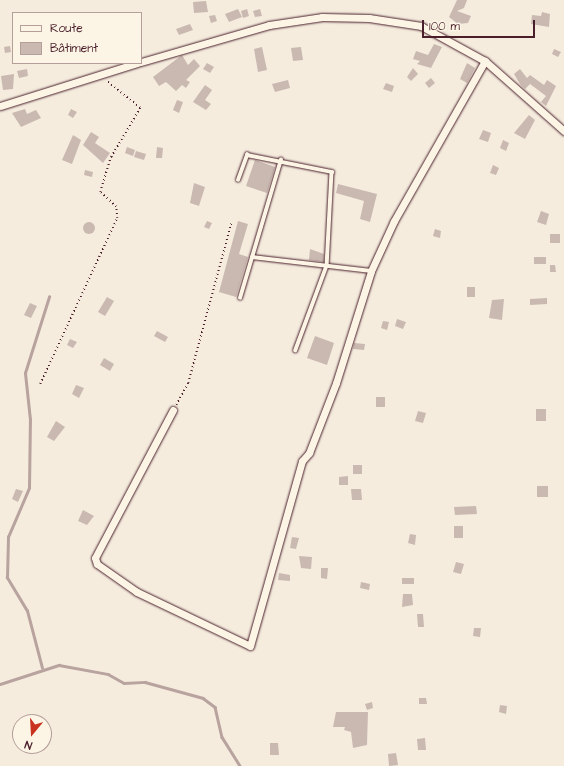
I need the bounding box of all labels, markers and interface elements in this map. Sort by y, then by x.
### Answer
legend [12,12,142,64]
scale bar [424,12,537,38]
text: 100 m [429,18,460,35]
text: Route [50,20,83,37]
text: Bâtiment [50,40,98,57]
north arrow [12,714,52,754]
text: N [23,737,34,753]

